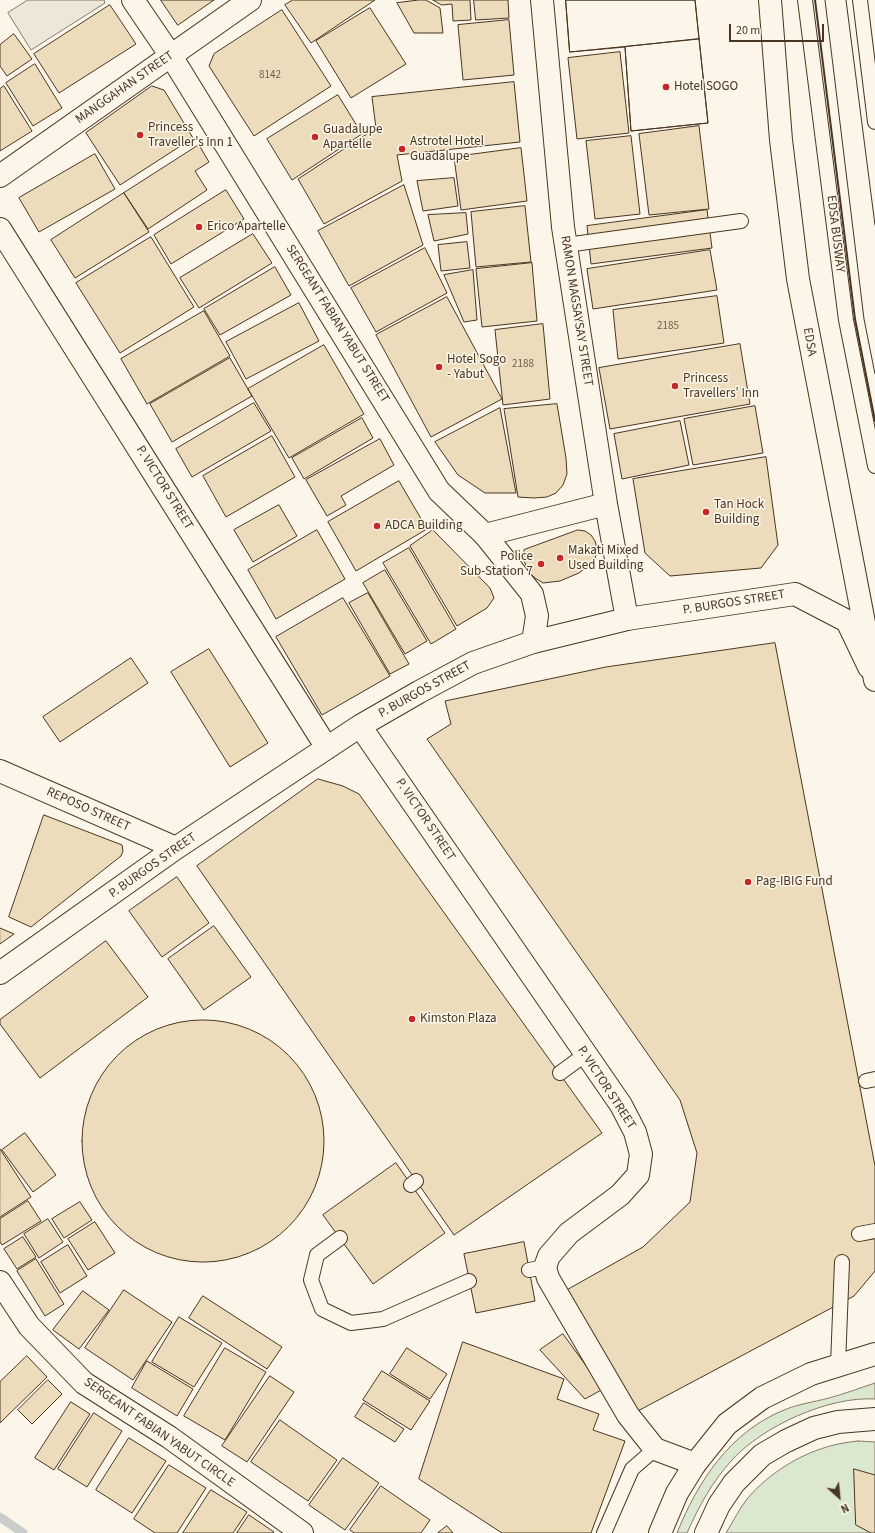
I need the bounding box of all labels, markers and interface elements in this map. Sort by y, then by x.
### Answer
scale bar [731,16,826,42]
text: 20 m [736,22,760,39]
street label: MANGGAHAN STREET [73,48,177,128]
house number: 8142 [259,69,281,83]
place label: Hotel SOGO [674,79,738,95]
marker: Hotel SOGO [661,82,671,92]
place label: Princess Traveller's Inn 1 [148,120,233,151]
place label: Guadalupe Apartelle [323,122,382,153]
marker: Princess Traveller's Inn 1 [135,130,145,140]
marker: Guadalupe Apartelle [310,132,320,142]
place label: Astrotel Hotel Guadalupe [410,134,484,165]
marker: Astrotel Hotel Guadalupe [397,144,407,154]
street label: EDSA BUSWAY [823,195,847,273]
place label: Erico Apartelle [207,219,286,235]
marker: Erico Apartelle [194,222,204,232]
street label: RAMON MAGSAYSAY STREET [556,235,596,387]
street label: SERGEANT FABIAN YABUT STREET [282,242,392,406]
house number: 2185 [657,320,679,334]
street label: EDSA [799,326,819,358]
place label: Hotel Sogo - Yabut [447,352,506,383]
house number: 2188 [512,358,534,372]
marker: Hotel Sogo - Yabut [434,362,444,372]
place label: Princess Travellers' Inn [683,371,759,402]
marker: Princess Travellers' Inn [670,381,680,391]
street label: P. VICTOR STREET [132,443,196,533]
place label: Tan Hock Building [714,497,764,528]
marker: Tan Hock Building [701,507,711,517]
place label: ADCA Building [385,518,462,534]
marker: ADCA Building [372,521,382,531]
place label: Makati Mixed Used Building [568,543,643,574]
place label: Police Sub-Station 7 [460,549,533,580]
marker: Makati Mixed Used Building [555,553,565,563]
marker: Police Sub-Station 7 [536,559,546,569]
street label: P. BURGOS STREET [682,587,786,619]
street label: P. BURGOS STREET [376,658,474,722]
street label: P. VICTOR STREET [392,776,458,864]
street label: REPOSO STREET [44,785,132,835]
street label: P. BURGOS STREET [106,830,200,902]
place label: Pag-IBIG Fund [756,874,833,890]
marker: Pag-IBIG Fund [743,877,753,887]
place label: Kimston Plaza [420,1011,497,1027]
marker: Kimston Plaza [407,1014,417,1024]
street label: P. VICTOR STREET [573,1043,639,1133]
street label: SERGEANT FABIAN YABUT CIRCLE [81,1375,237,1491]
north arrow [819,1477,859,1517]
text: N [838,1500,851,1516]

